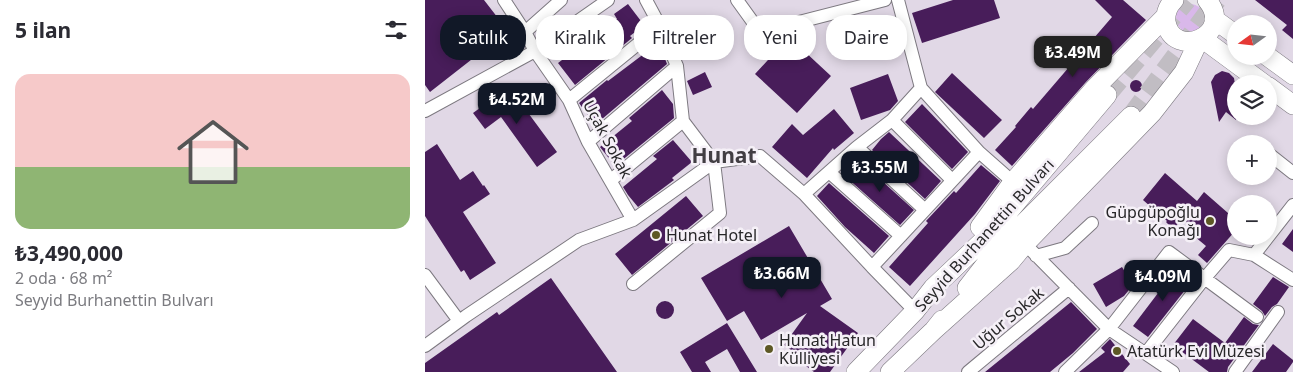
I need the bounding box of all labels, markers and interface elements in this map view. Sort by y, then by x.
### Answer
chip: Satılık [440,15,526,60]
chip: Kiralık [536,15,624,60]
chip: Filtreler [634,15,734,60]
chip: Yeni [744,15,816,60]
chip: Daire [826,15,907,60]
north arrow [1227,15,1277,65]
map controls [1227,15,1277,245]
text: 5 ilan [15,16,71,44]
icon: filters [382,16,410,44]
pin: ₺3.49M [1032,36,1114,78]
text: ₺3.49M [1045,41,1101,63]
button: layers [1227,75,1277,125]
pin: ₺4.52M [476,82,558,125]
text: ₺4.52M [489,88,545,110]
street label: Uçak Sokak [578,96,638,182]
icon: home [168,107,258,197]
button: + [1227,135,1277,185]
district label: Hunat [691,141,757,169]
pin: ₺3.55M [839,150,921,193]
street label: Seyyid Burhanettin Bulvarı [909,154,1059,316]
text: ₺3.55M [852,156,908,178]
button: − [1227,195,1277,245]
place label: Güpgüpoğlu Konağı [1106,201,1200,241]
marker: Güpgüpoğlu Konağı [1204,215,1216,227]
place label: Hunat Hotel [666,224,757,246]
marker: Hunat Hotel [650,229,662,241]
text: ₺3,490,000 [15,239,123,267]
pin: ₺3.66M [741,256,823,299]
pin: ₺4.09M [1122,260,1204,302]
text: ₺3.66M [754,262,810,284]
text: ₺4.09M [1135,265,1191,287]
text: 2 oda · 68 m² [15,267,112,289]
street label: Uğur Sokak [968,281,1049,354]
text: Seyyid Burhanettin Bulvarı [15,289,214,311]
place label: Hunat Hatun Külliyesi [779,329,876,369]
place label: Atatürk Evi Müzesi [1127,340,1265,362]
marker: Hunat Hatun Külliyesi [763,343,775,355]
marker: Atatürk Evi Müzesi [1111,345,1123,357]

